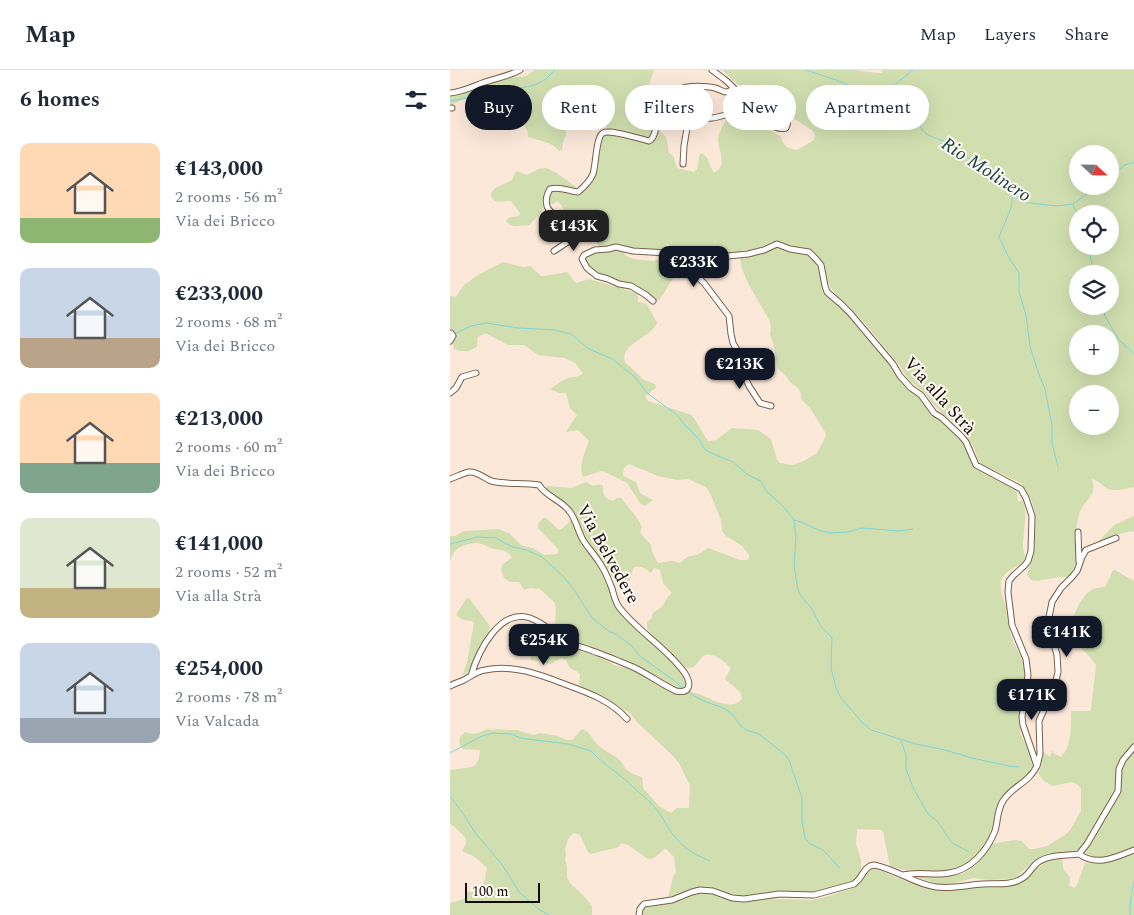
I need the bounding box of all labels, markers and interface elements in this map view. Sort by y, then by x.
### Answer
text: Map [25,17,75,53]
text: Map [920,21,956,48]
text: Layers [984,21,1036,48]
text: Share [1064,21,1109,48]
text: 6 homes [20,84,100,116]
chip: Buy [465,85,532,130]
chip: Rent [542,85,615,130]
chip: Filters [625,85,713,130]
chip: New [723,85,796,130]
chip: Apartment [806,85,929,130]
icon: filters [402,86,430,114]
water label: Rio Molinero [935,130,1037,210]
north arrow [1069,145,1119,195]
map controls [1069,145,1119,435]
text: €143,000 [175,153,263,185]
icon: home [60,163,120,223]
text: 2 rooms · 56 m² [175,185,282,209]
button: locate [1069,205,1119,255]
text: Via dei Bricco [175,209,275,233]
pin: €143K [539,210,609,252]
text: €143K [550,214,598,238]
pin: €233K [659,246,729,288]
text: €233K [670,250,718,274]
button: layers [1069,265,1119,315]
text: €233,000 [175,278,263,310]
icon: home [60,288,120,348]
text: 2 rooms · 68 m² [175,310,282,334]
button: + [1069,325,1119,375]
text: Via dei Bricco [175,334,275,358]
pin: €213K [705,348,775,390]
street label: Via alla Strà [897,351,983,441]
text: €213K [716,352,764,376]
button: − [1069,385,1119,435]
text: €213,000 [175,403,263,435]
icon: home [60,413,120,473]
text: 2 rooms · 60 m² [175,435,282,459]
text: Via dei Bricco [175,459,275,483]
street label: Via Belvedere [569,499,647,609]
text: €141,000 [175,528,263,560]
icon: home [60,538,120,598]
text: 2 rooms · 52 m² [175,560,282,584]
text: Via alla Strà [175,584,261,608]
pin: €141K [1032,616,1102,658]
text: €141K [1043,620,1091,644]
pin: €254K [509,624,579,666]
text: €254K [520,628,568,652]
text: €254,000 [175,653,263,685]
icon: home [60,663,120,723]
pin: €171K [997,678,1067,721]
text: €171K [1008,683,1056,707]
text: 2 rooms · 78 m² [175,685,282,709]
text: Via Valcada [175,709,259,733]
scale bar [465,880,540,903]
text: 100 m [472,881,509,902]

